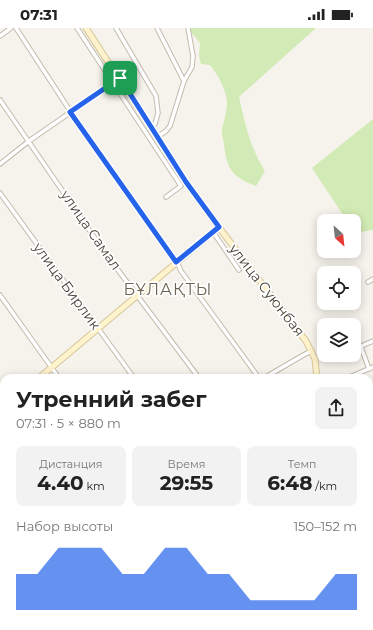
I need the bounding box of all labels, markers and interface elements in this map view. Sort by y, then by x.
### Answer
text: 07:31 [20,5,58,24]
pin [103,61,137,95]
icon: arrive [109,67,131,89]
street label: улица Самал [56,186,125,273]
north arrow [317,214,361,258]
map controls [317,214,361,362]
street label: улица Бирлик [29,238,105,333]
street label: улица Суюнбая [225,239,309,340]
button: locate [317,266,361,310]
district label: БҰЛАҚТЫ [123,280,213,299]
button: layers [317,318,361,362]
text: Утренний забег [16,386,207,413]
button: share [315,387,357,429]
text: 07:31 · 5 × 880 m [16,415,121,431]
text: Дистанция [39,457,102,471]
text: Время [168,457,205,471]
text: Темп [288,457,317,471]
text: 4.40 [37,471,84,495]
text: 29:55 [160,471,213,495]
text: 6:48 [267,471,312,495]
text: km [84,479,105,493]
text: /km [312,479,337,493]
text: Набор высоты [16,518,113,534]
text: 150–152 m [293,518,357,534]

